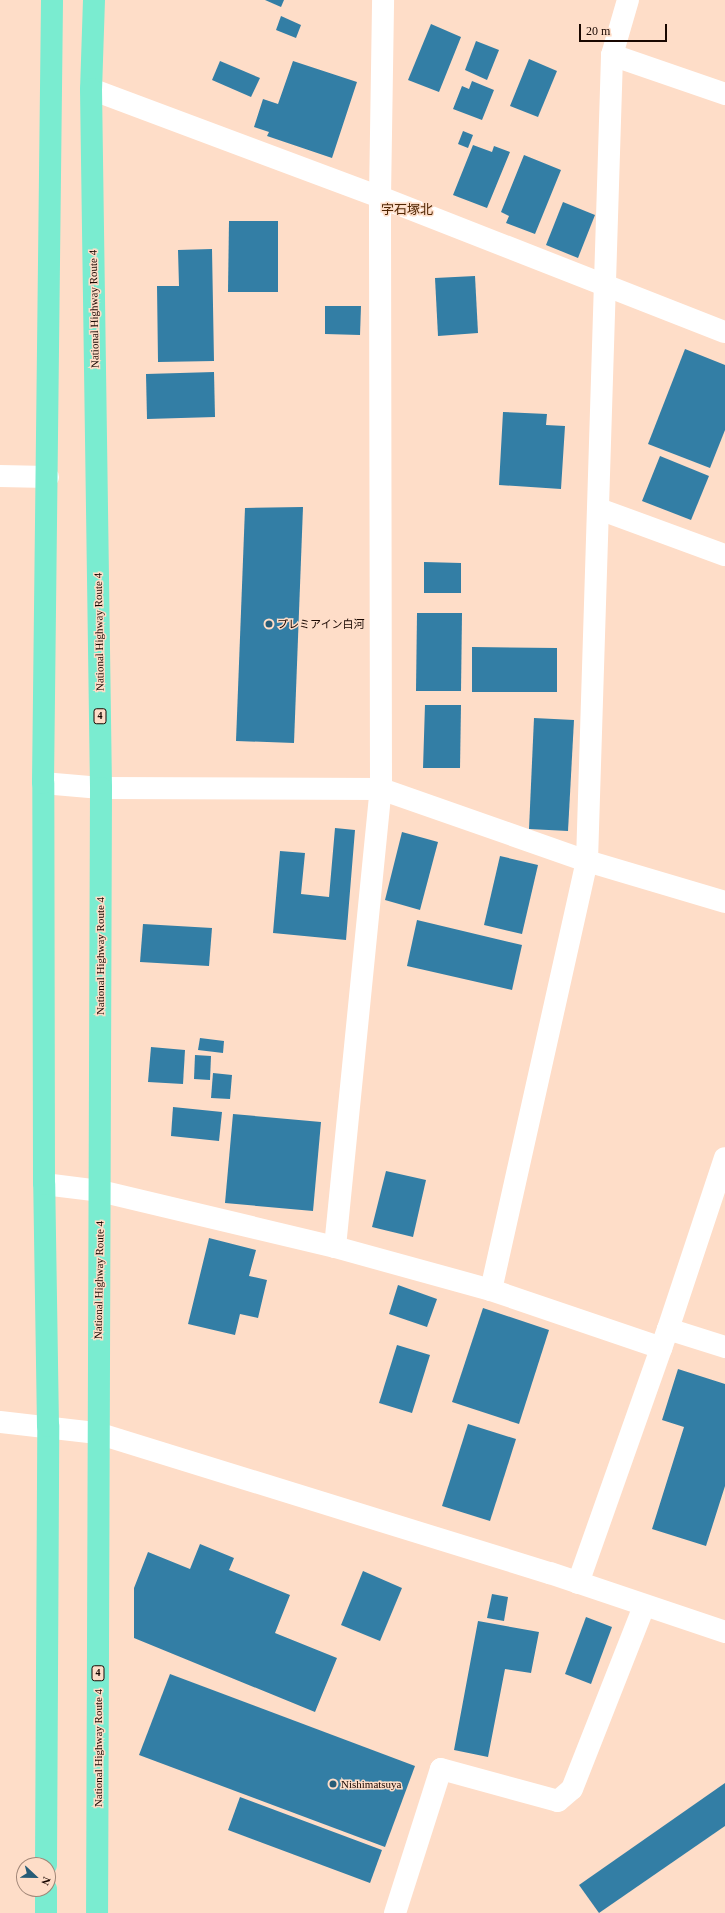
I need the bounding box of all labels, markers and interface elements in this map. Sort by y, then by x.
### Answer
scale bar [581,16,669,42]
text: 20 m [586,24,610,38]
district label: 字石塚北 [381,202,433,218]
street label: National Highway Route 4 [86,250,102,368]
street label: National Highway Route 4 [91,573,107,691]
place label: プレミアイン白河 [277,617,365,631]
marker: プレミアイン白河 [264,619,274,629]
road number: 4 [93,708,107,724]
street label: National Highway Route 4 [93,897,107,1015]
street label: National Highway Route 4 [91,1221,107,1339]
road number: 4 [91,1665,105,1681]
street label: National Highway Route 4 [91,1689,105,1807]
place label: Nishimatsuya [341,1777,401,1791]
marker: Nishimatsuya [328,1779,338,1789]
north arrow [16,1857,56,1897]
text: N [39,1875,53,1887]

